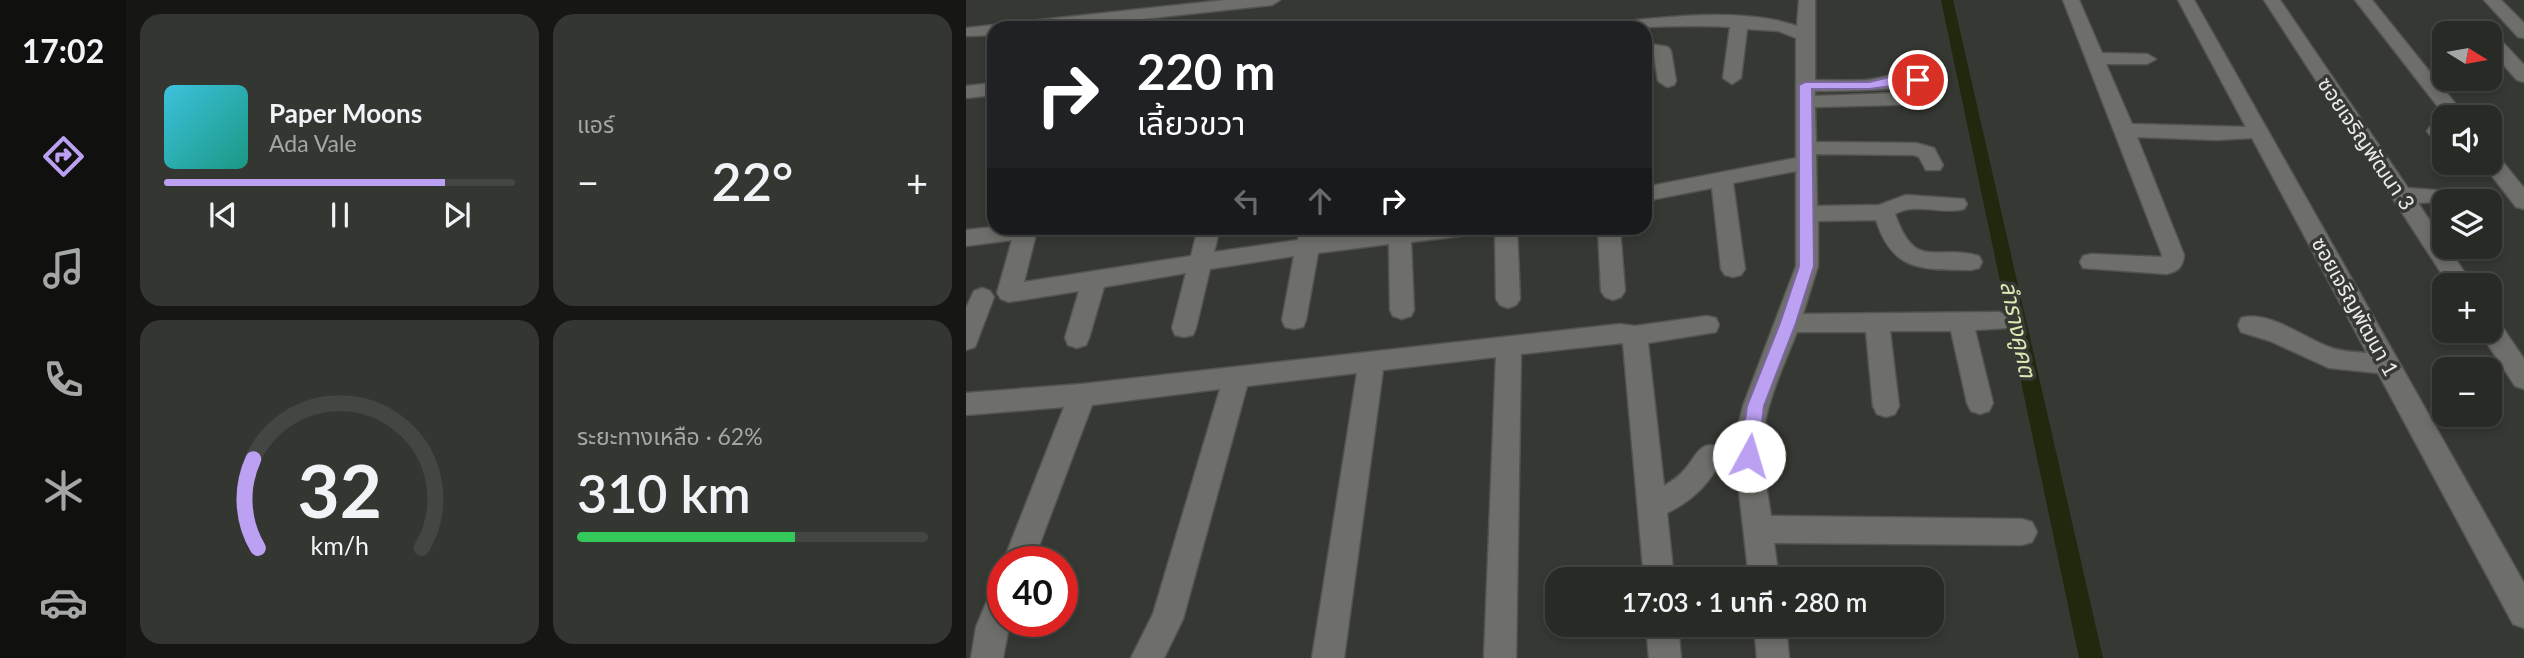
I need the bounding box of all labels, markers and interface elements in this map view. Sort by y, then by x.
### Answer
north arrow [2432,21,2502,91]
map controls [2432,21,2502,427]
text: 17:02 [22,31,104,70]
text: 220 m [1137,42,1275,100]
icon: right [1022,49,1113,140]
pin [1888,50,1948,110]
icon: arrive [1899,61,1937,99]
street label: ซอยเจริญพัฒนา 3 [2313,72,2421,214]
text: Paper Moons [269,97,422,129]
text: เลี้ยวขวา [1137,103,1245,142]
button: sound [2432,105,2502,175]
text: แอร์ [577,110,614,138]
text: Ada Vale [269,129,357,157]
icon: directions [39,132,88,181]
text: 22° [712,150,793,212]
text: − [577,159,599,205]
text: + [906,159,928,205]
icon: left [1228,182,1266,220]
icon: ahead [1301,182,1339,220]
icon: right [1374,182,1412,220]
button: layers [2432,189,2502,259]
icon: previous [204,196,242,234]
icon: pause [321,196,359,234]
icon: next [438,196,476,234]
street label: ซอยเจริญพัฒนา 1 [2308,232,2404,380]
icon: music [39,244,88,293]
button: + [2432,273,2502,343]
water label: ลำรางคูคต [1993,278,2043,382]
icon: phone [39,355,88,404]
button: − [2432,357,2502,427]
position arrow [1712,419,1786,493]
text: ระยะทางเหลือ · 62% [577,422,763,450]
text: 32 [297,446,382,534]
text: 310 km [577,462,751,524]
icon: climate [39,466,88,515]
text: km/h [310,530,369,560]
speed limit sign: 40 [987,546,1078,637]
icon: car [39,578,88,627]
text: 17:03 · 1 นาที · 280 m [1622,586,1867,618]

